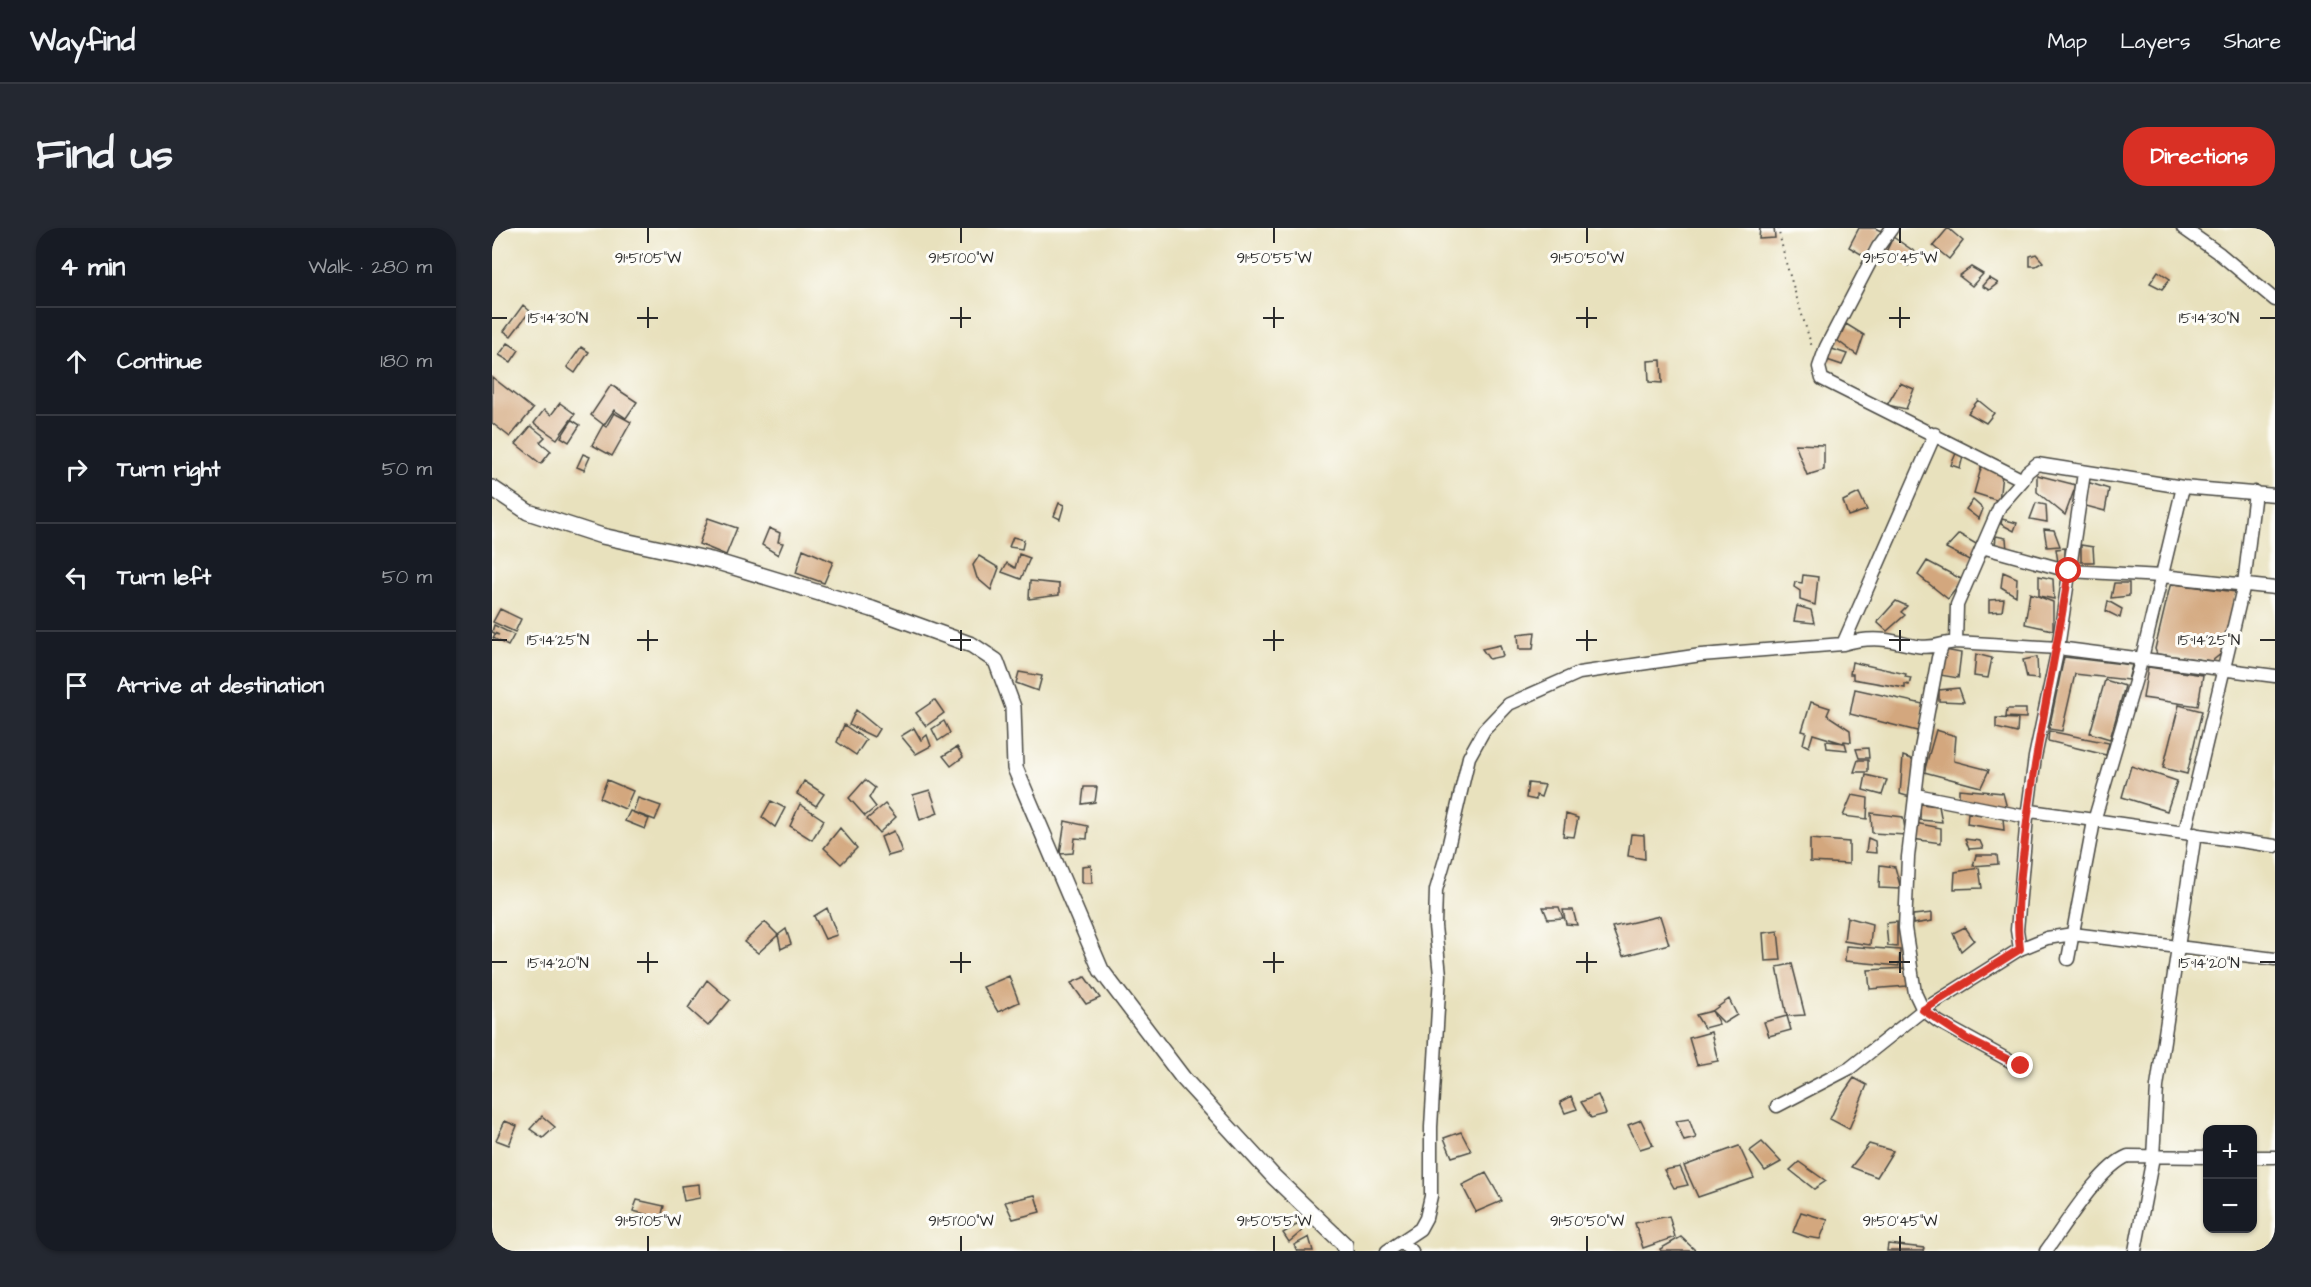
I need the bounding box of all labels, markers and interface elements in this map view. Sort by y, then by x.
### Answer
text: Wayfind [30,22,135,61]
text: Map [2047,27,2087,56]
text: Layers [2120,27,2190,56]
text: Share [2223,27,2281,56]
text: Find us [36,127,173,185]
button: Directions [2123,127,2275,186]
text: 91°51'05"W [615,248,681,269]
text: 91°51'00"W [928,248,994,269]
text: 91°50'55"W [1236,248,1312,269]
text: 91°50'50"W [1550,248,1624,269]
text: 91°50'45"W [1863,248,1937,269]
text: 4 min [60,249,125,285]
text: Walk · 280 m [308,253,432,281]
text: 15°14'30"N [528,308,588,329]
text: 15°14'30"N [2179,308,2239,329]
icon: ahead [60,345,93,378]
text: Continue [117,346,202,377]
text: 180 m [380,347,432,375]
icon: right [60,453,93,486]
text: Turn right [117,454,220,485]
text: 50 m [382,455,432,483]
route start [2055,557,2081,583]
icon: left [60,561,93,594]
text: Turn left [117,562,211,593]
text: 50 m [382,563,432,591]
text: 15°14'25"N [527,630,589,651]
text: 15°14'25"N [2178,630,2240,651]
icon: arrive [60,669,93,702]
text: Arrive at destination [117,670,324,701]
text: 15°14'20"N [527,953,589,974]
text: 15°14'20"N [2178,953,2240,974]
route end [2007,1052,2033,1078]
map controls [2203,1125,2257,1233]
button: + [2203,1125,2257,1179]
button: − [2203,1179,2257,1233]
text: 91°51'05"W [615,1211,681,1232]
text: 91°51'00"W [928,1211,994,1232]
text: 91°50'55"W [1236,1211,1312,1232]
text: 91°50'50"W [1550,1211,1624,1232]
text: 91°50'45"W [1863,1211,1937,1232]

